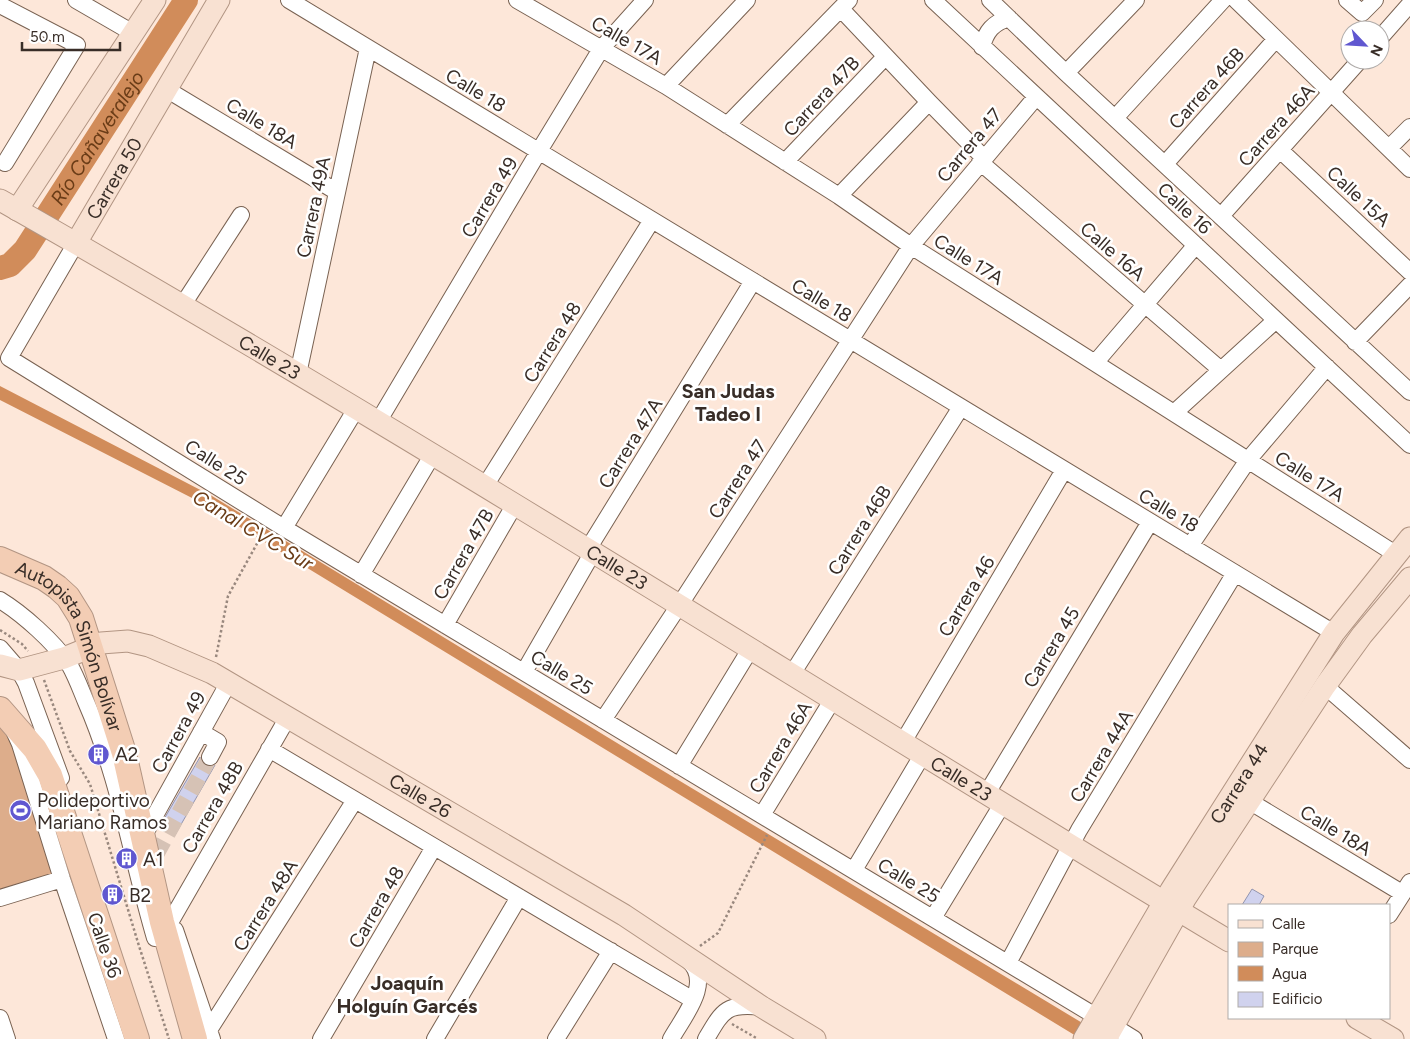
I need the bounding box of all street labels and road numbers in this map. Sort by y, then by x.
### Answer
street label: Calle 17A [587,11,666,70]
street label: Carrera 46B [1164,43,1249,134]
street label: Carrera 47B [779,52,864,141]
street label: Calle 18 [441,63,510,117]
street label: Carrera 46A [1233,79,1319,171]
street label: Calle 18A [222,93,302,154]
street label: Carrera 47 [932,104,1007,187]
street label: Carrera 50 [82,134,147,224]
street label: Carrera 49 [456,153,522,242]
street label: Carrera 49A [292,154,335,260]
street label: Calle 15A [1322,161,1395,232]
street label: Calle 16 [1153,178,1217,239]
street label: Calle 16A [1076,217,1150,286]
street label: Calle 17A [930,229,1008,290]
street label: Calle 18 [787,273,856,327]
street label: Carrera 48 [519,298,586,387]
street label: Calle 23 [234,330,304,384]
street label: Carrera 47A [594,394,667,493]
street label: Calle 25 [181,435,251,490]
street label: Carrera 47 [703,436,771,523]
street label: Calle 17A [1271,446,1349,507]
street label: Carrera 46B [823,481,896,579]
street label: Calle 18 [1134,483,1203,537]
street label: Carrera 47B [428,505,499,604]
street label: Calle 23 [582,540,652,595]
street label: Carrera 46 [933,552,1000,641]
street label: Autopista Simón Bolívar [12,556,128,735]
street label: Carrera 45 [1018,603,1085,692]
street label: Calle 25 [527,645,597,700]
street label: Carrera 49 [147,687,210,777]
street label: Carrera 46A [744,697,817,797]
street label: Carrera 44A [1065,706,1138,807]
street label: Carrera 44 [1205,739,1273,828]
street label: Calle 23 [926,751,996,806]
street label: Carrera 48B [177,757,248,857]
street label: Calle 26 [385,769,456,823]
street label: Calle 18A [1296,800,1376,861]
street label: Calle 25 [874,853,944,908]
street label: Carrera 48A [228,855,303,955]
street label: Carrera 48 [344,862,409,952]
street label: Calle 36 [83,909,127,981]

